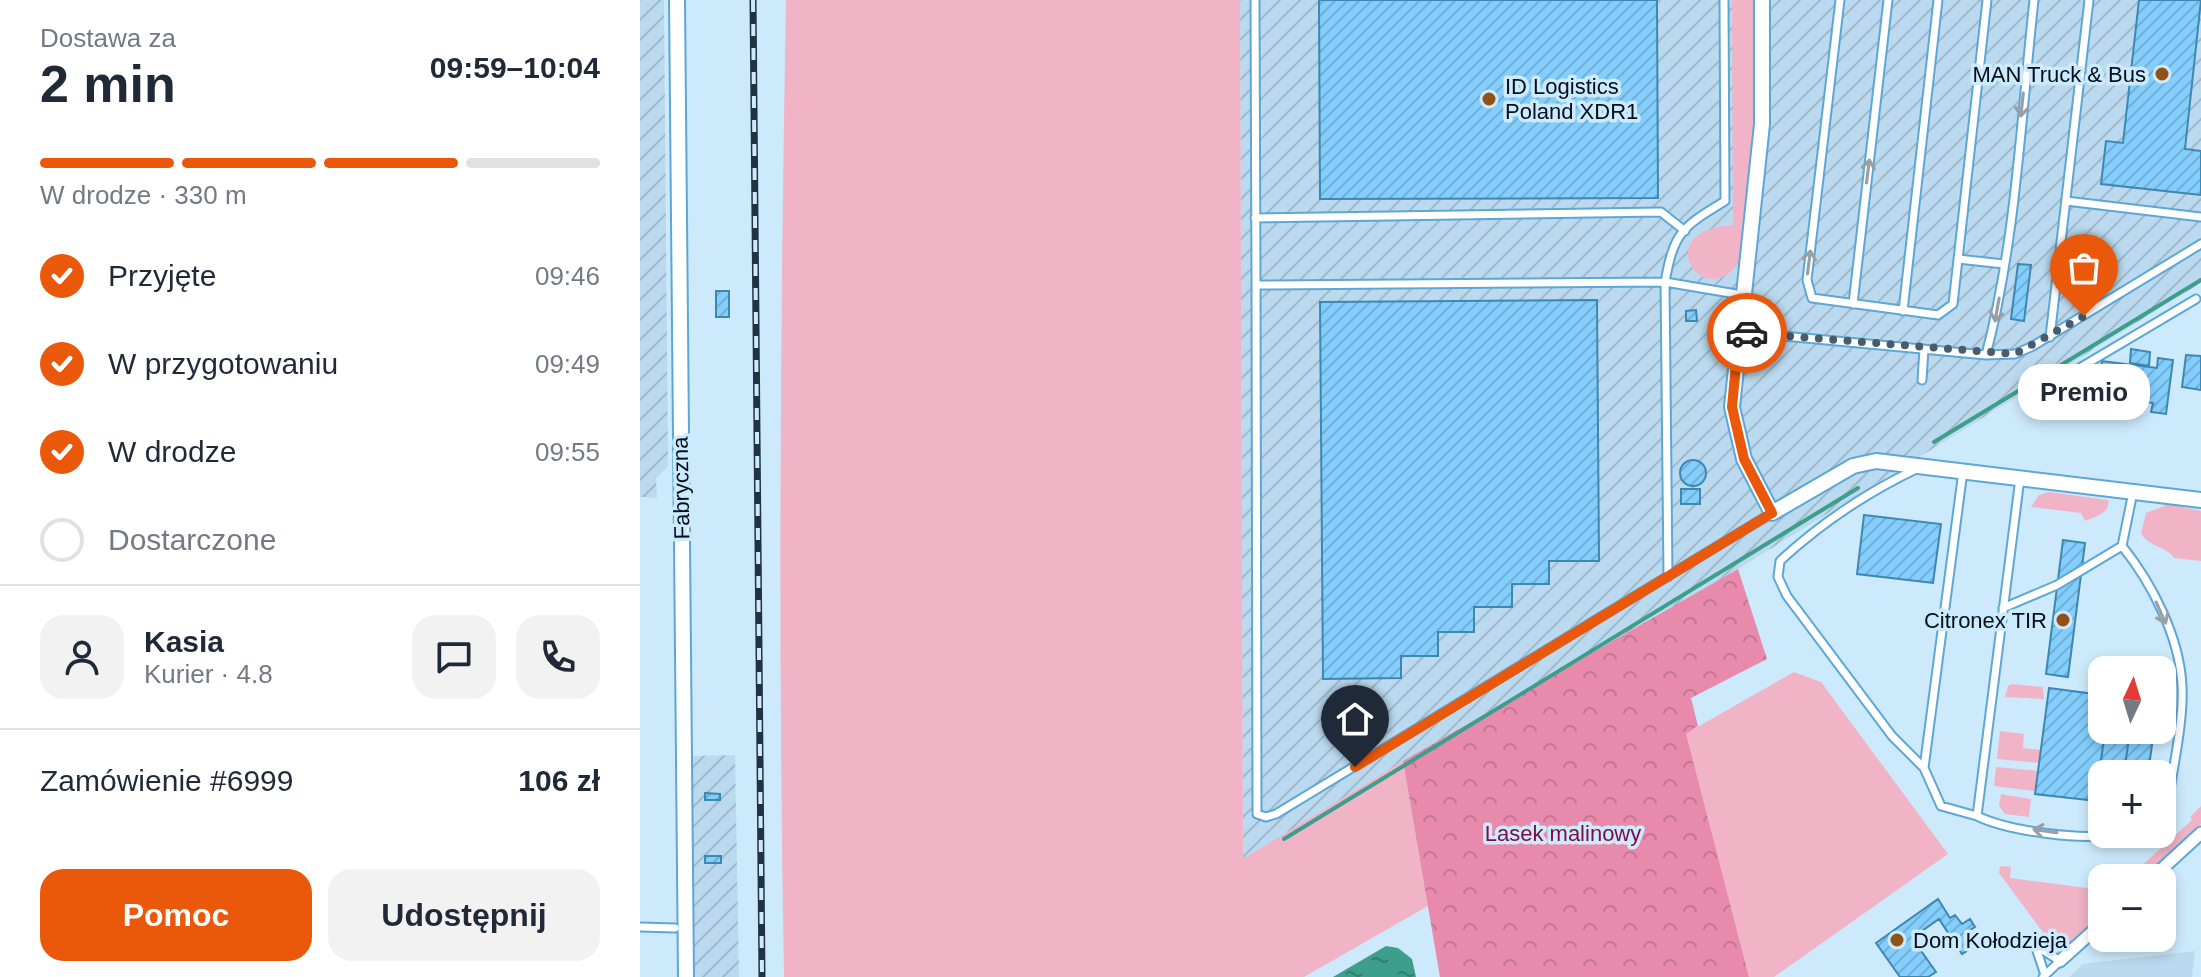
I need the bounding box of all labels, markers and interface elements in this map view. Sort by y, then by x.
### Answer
text: Dostawa za [40,23,176,53]
text: 09:59–10:04 [430,51,600,84]
text: 2 min [40,55,176,113]
place label: MAN Truck & Bus [1972,62,2146,87]
marker: MAN Truck & Bus [2153,65,2171,83]
place label: ID Logistics Poland XDR1 [1505,74,1638,124]
marker: ID Logistics Poland XDR1 [1480,90,1498,108]
one-way arrow [2015,91,2030,118]
one-way arrow [1861,158,1876,185]
text: W drodze · 330 m [40,180,247,210]
pin [2050,234,2118,316]
icon: bag [2062,246,2106,290]
one-way arrow [1802,250,1817,276]
icon: check [40,254,84,298]
text: Przyjęte [108,259,216,292]
text: 09:46 [535,261,600,291]
courier [1707,293,1787,373]
one-way arrow [1988,296,2003,322]
icon: car [1725,311,1769,355]
icon: check [40,342,84,386]
text: W przygotowaniu [108,347,338,380]
text: 09:49 [535,349,600,379]
callout: Premio [2018,364,2150,420]
text: Premio [2040,377,2128,407]
icon: check [40,430,84,474]
text: W drodze [108,435,236,468]
street label: Fabryczna [668,436,694,540]
text: 09:55 [535,437,600,467]
text: Dostarczone [108,523,276,556]
one-way arrow [2155,600,2170,625]
place label: Citronex TIR [1924,608,2047,633]
marker: Citronex TIR [2054,611,2072,629]
button: person [40,615,124,699]
button: chat [412,615,496,699]
button: phone [516,615,600,699]
text: Kasia [144,625,224,658]
north arrow [2088,656,2176,744]
map controls [2088,656,2176,952]
text: Kurier · 4.8 [144,659,273,689]
pin [1321,685,1389,767]
icon: home [1333,697,1377,741]
button: + [2088,760,2176,848]
text: Zamówienie #6999 [40,764,294,797]
text: 106 zł [518,764,600,797]
park label: Lasek malinowy [1485,821,1641,846]
one-way arrow [2033,823,2058,838]
button: − [2088,864,2176,952]
button: Pomoc [40,869,312,961]
button: Udostępnij [328,869,600,961]
place label: Dom Kołodzieja [1913,928,2068,953]
marker: Dom Kołodzieja [1888,931,1906,949]

